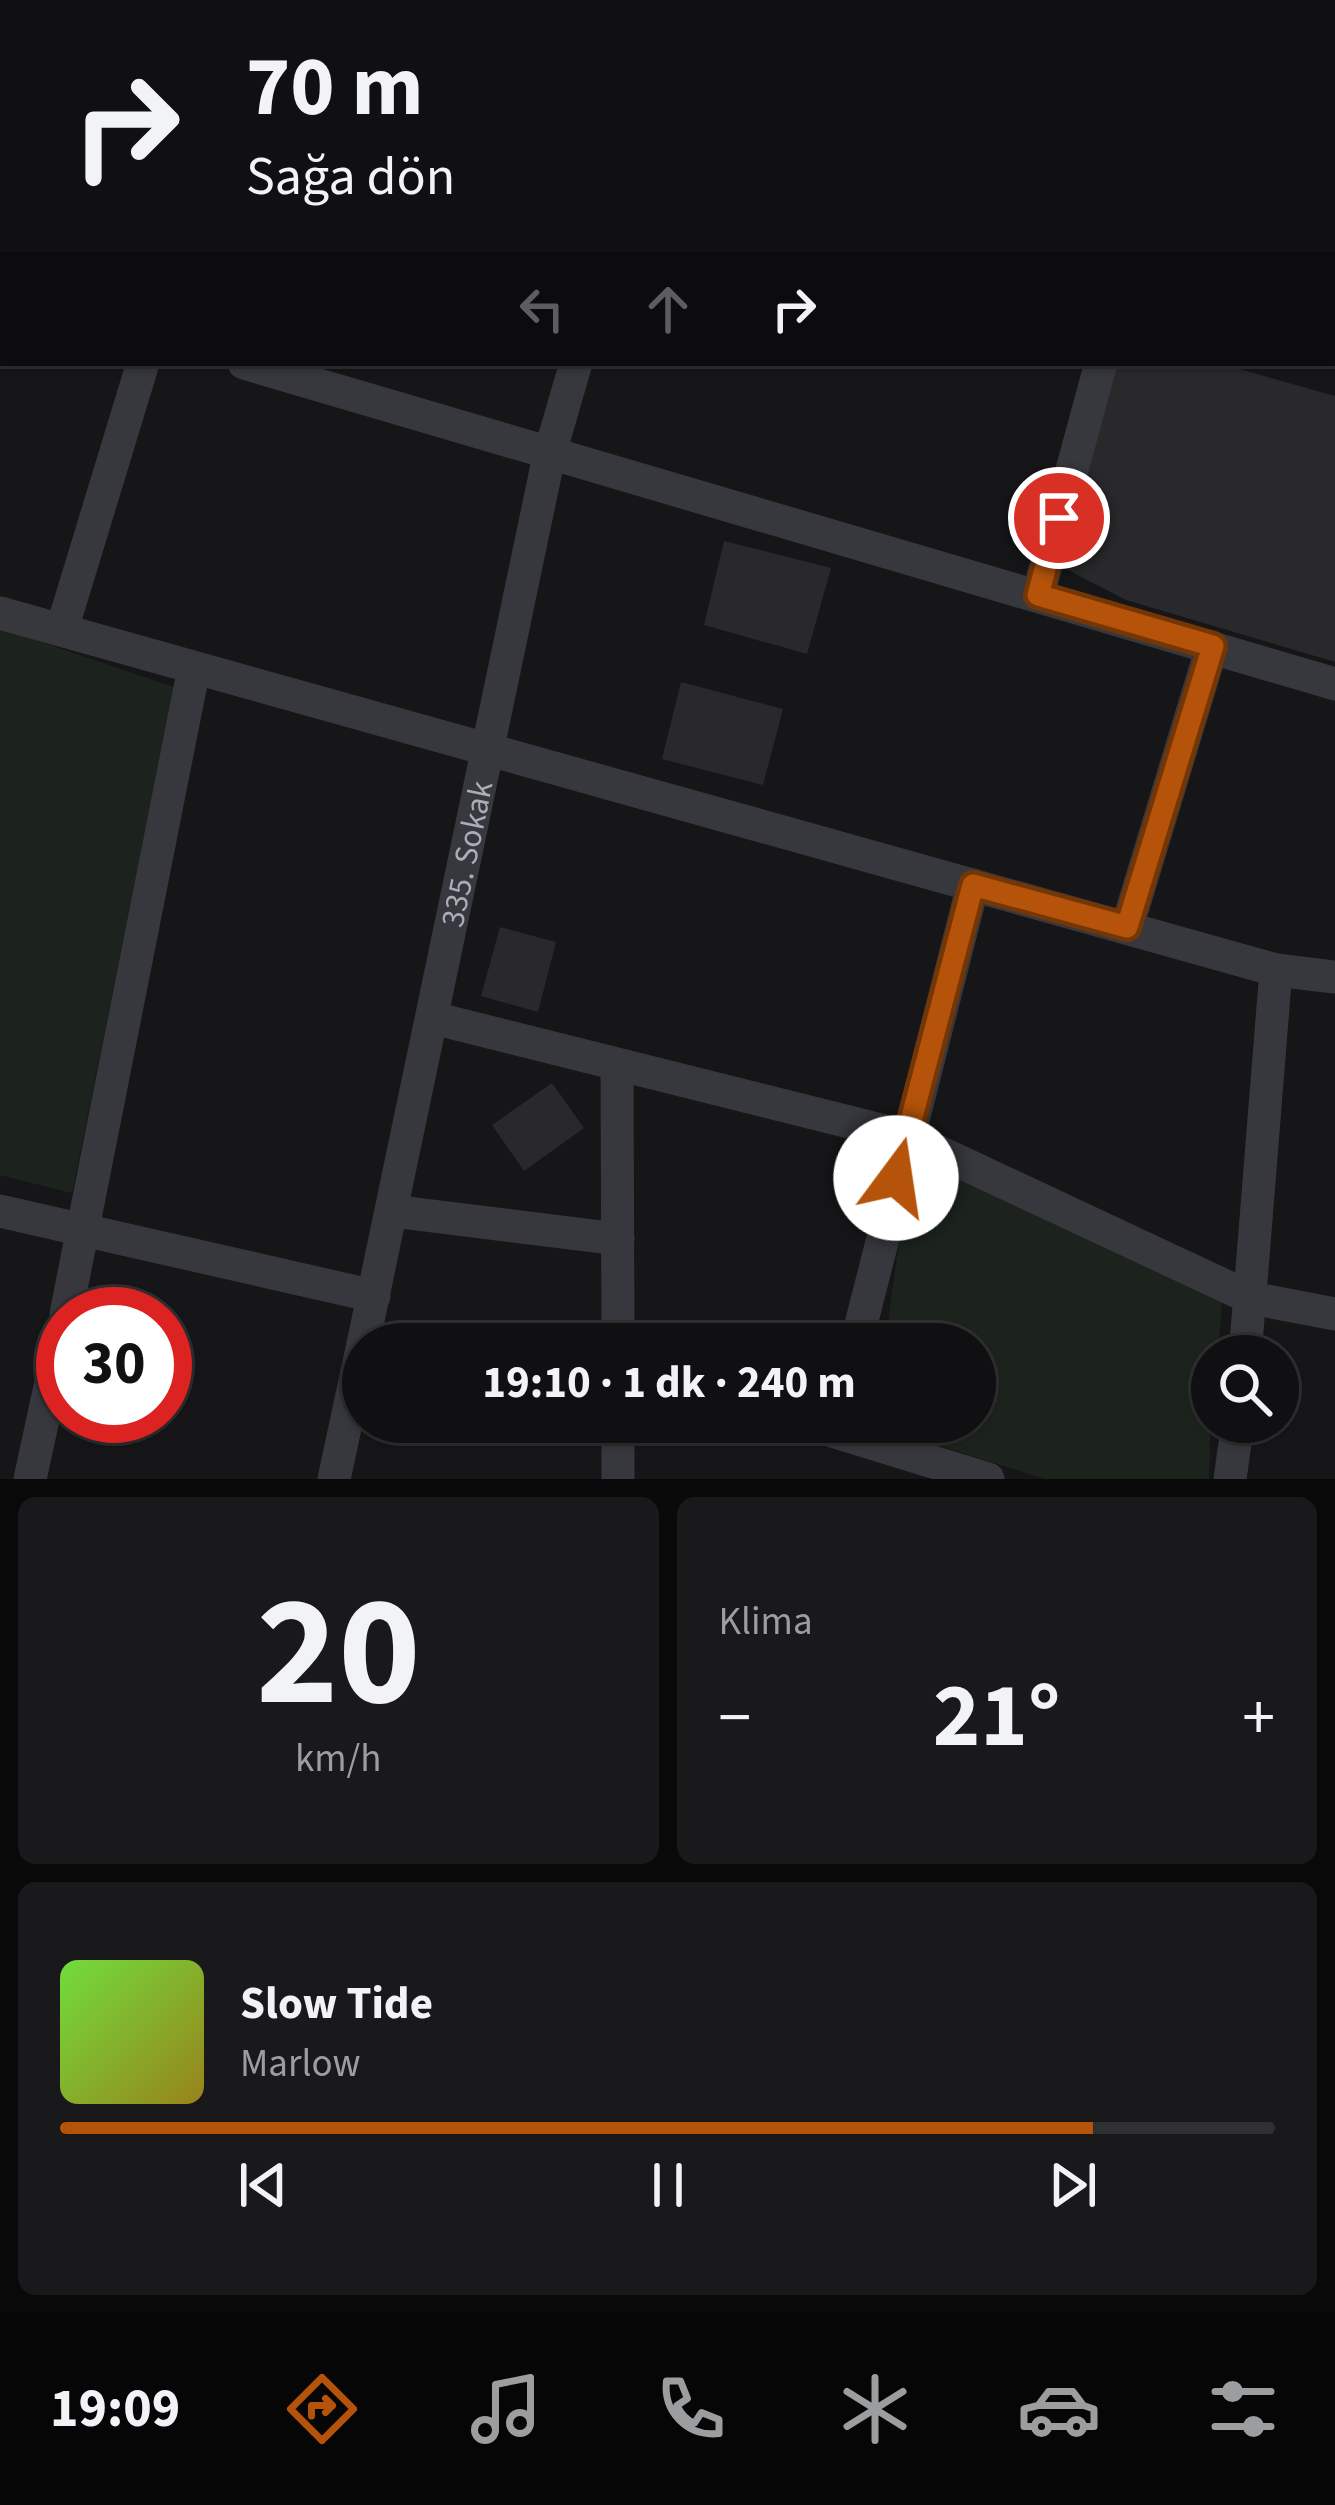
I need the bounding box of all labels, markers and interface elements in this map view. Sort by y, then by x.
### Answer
text: 70 m [246,28,424,148]
icon: right [48,48,204,204]
text: Sağa dön [246,139,455,216]
icon: left [509,276,575,342]
icon: ahead [635,276,701,342]
icon: right [761,276,827,342]
pin [1008,467,1110,569]
icon: arrive [1026,485,1092,551]
street label: 335. Sokak [429,776,506,931]
position arrow [833,1115,959,1241]
speed limit sign: 30 [36,1287,192,1443]
map controls [1191,1335,1299,1443]
button: search [1191,1335,1299,1443]
text: 19:10 · 1 dk · 240 m [482,1351,856,1415]
text: 20 [256,1542,421,1764]
text: Klima [719,1594,813,1650]
text: 21° [933,1653,1061,1781]
text: − [719,1671,751,1765]
text: + [1242,1671,1275,1765]
text: km/h [295,1731,382,1787]
text: Slow Tide [240,1972,433,2036]
text: Marlow [240,2036,361,2092]
icon: previous [230,2152,296,2218]
icon: pause [635,2152,701,2218]
icon: next [1040,2152,1106,2218]
icon: directions [280,2367,364,2451]
icon: music [464,2367,548,2451]
icon: phone [649,2367,733,2451]
icon: climate [833,2367,917,2451]
icon: car [1017,2367,1101,2451]
icon: filters [1201,2367,1285,2451]
text: 19:09 [50,2371,180,2448]

